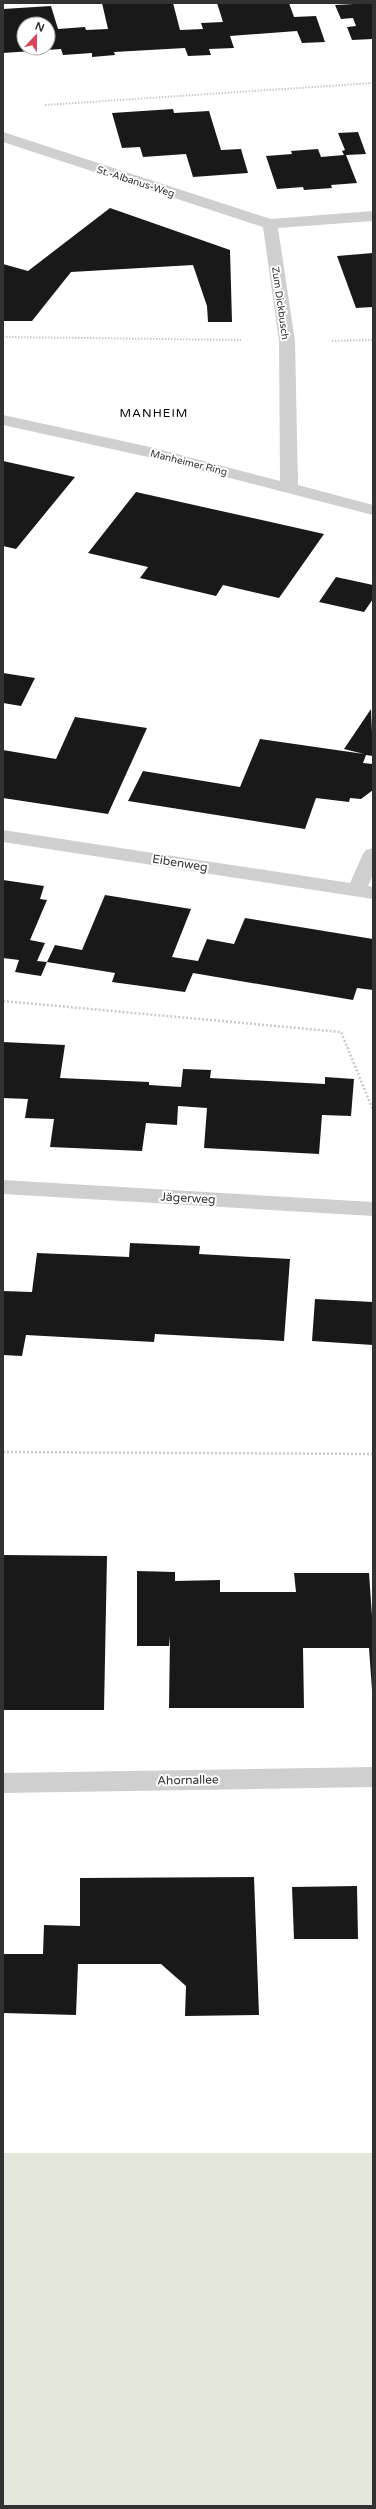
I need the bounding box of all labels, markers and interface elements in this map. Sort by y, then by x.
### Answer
north arrow [16,16,56,56]
text: N [33,20,46,35]
street label: St.-Albanus-Weg [95,164,176,200]
street label: Zum Dickbusch [269,266,291,340]
district label: MANHEIM [120,406,188,420]
street label: Manheimer Ring [149,448,228,478]
street label: Eibenweg [151,852,209,874]
street label: Jägerweg [160,1190,216,1206]
street label: Ahornallee [157,1772,219,1788]

